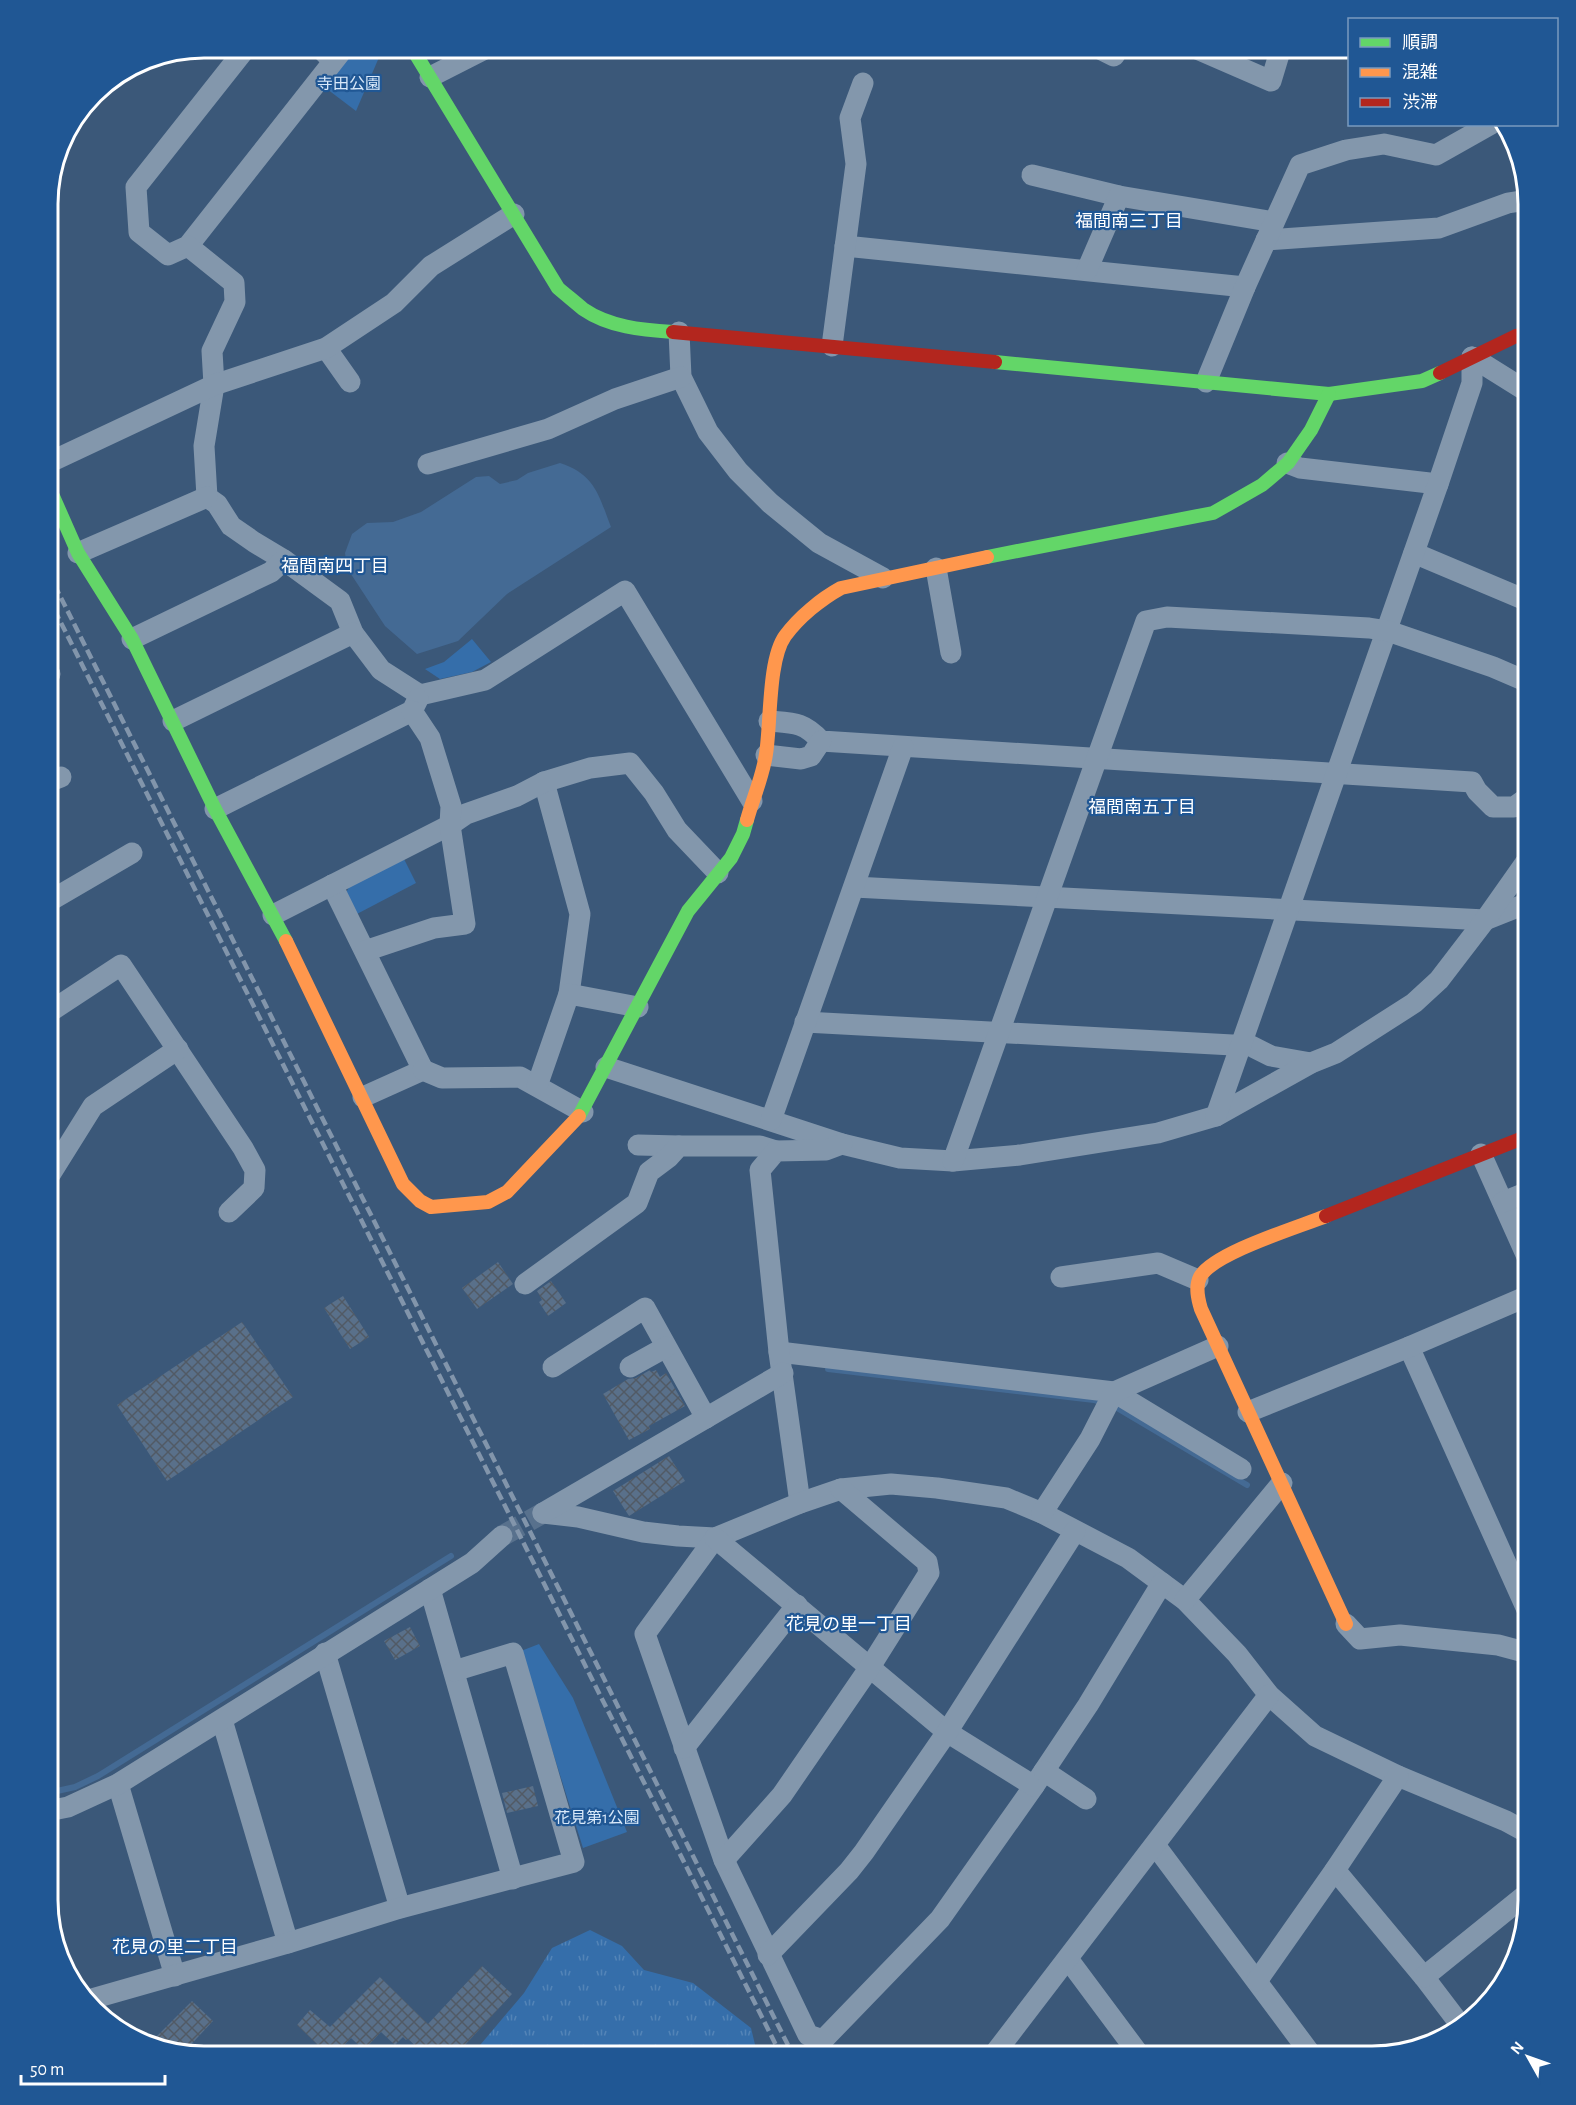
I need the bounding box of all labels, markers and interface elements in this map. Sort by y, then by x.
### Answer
legend [1348,18,1558,126]
text: 順調 [1402,34,1438,52]
text: 混雑 [1402,62,1438,82]
park label: 寺田公園 [317,75,381,92]
text: 渋滞 [1402,93,1438,112]
district label: 福間南三丁目 [1075,212,1183,231]
district label: 福間南四丁目 [281,557,389,576]
district label: 福間南五丁目 [1088,798,1196,817]
district label: 花見の里一丁目 [786,1615,912,1634]
park label: 花見第1公園 [554,1809,640,1826]
district label: 花見の里二丁目 [112,1938,238,1957]
north arrow [1498,2027,1558,2087]
text: N [1508,2039,1527,2057]
scale bar [21,2048,165,2086]
text: 50 m [30,2061,64,2079]

